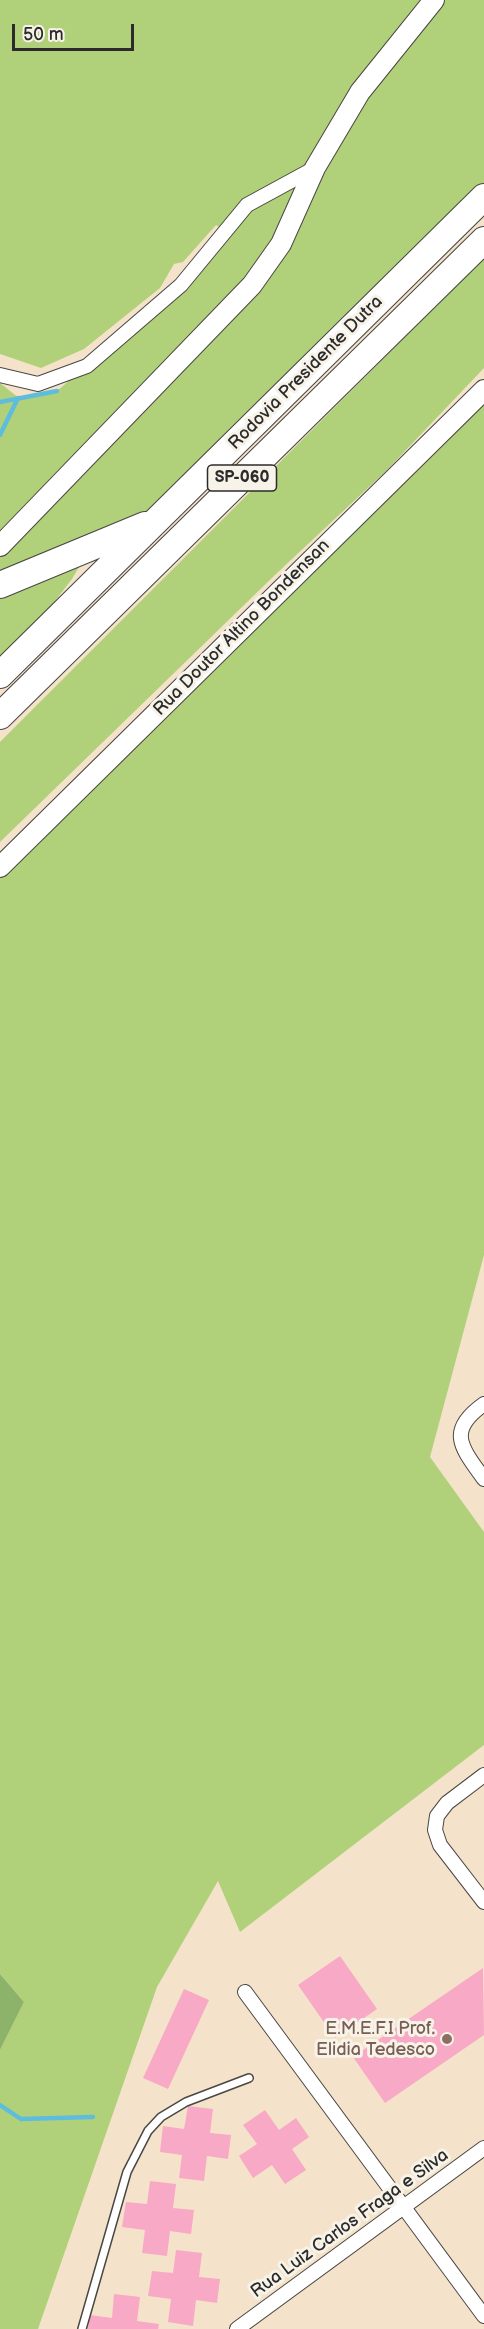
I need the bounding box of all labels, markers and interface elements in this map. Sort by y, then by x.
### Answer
scale bar [15,12,136,50]
text: 50 m [23,24,64,45]
street label: Rodovia Presidente Dutra [224,291,388,455]
road number: SP-060 [208,465,276,491]
street label: Rua Doutor Altino Bondensan [149,535,335,721]
place label: E.M.E.F.I Prof. Elidia Tedesco [316,2018,435,2060]
marker: E.M.E.F.I Prof. Elidia Tedesco [440,2032,454,2046]
street label: Rua Luiz Carlos Fraga e Silva [247,2145,453,2303]

